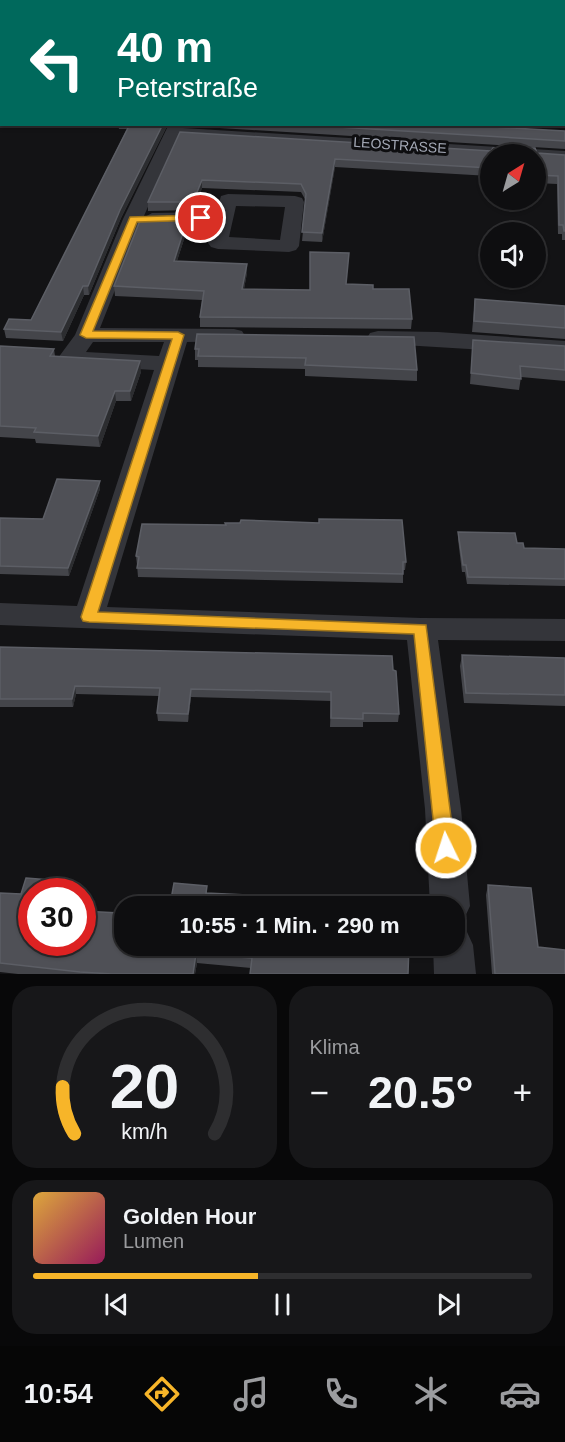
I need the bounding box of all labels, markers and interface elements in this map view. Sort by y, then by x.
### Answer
icon: left [18,24,96,102]
text: 40 m [117,24,213,71]
text: Peterstraße [117,73,258,103]
street label: LEOSTRASSE [353,134,447,156]
north arrow [480,144,546,210]
map controls [480,144,546,288]
pin [175,192,226,243]
icon: arrive [184,201,217,234]
button: sound [480,222,546,288]
position arrow [414,816,478,880]
speed limit sign: 30 [18,878,96,956]
text: 10:55 · 1 Min. · 290 m [179,913,400,938]
text: Klima [310,1036,360,1058]
text: 20 [110,1052,179,1121]
text: 20.5° [368,1067,474,1118]
text: − [310,1074,329,1111]
text: + [513,1074,532,1111]
text: km/h [121,1120,167,1144]
text: Golden Hour [123,1204,256,1229]
text: Lumen [123,1230,184,1252]
icon: previous [100,1288,133,1321]
icon: pause [266,1288,299,1321]
icon: next [432,1288,465,1321]
icon: directions [141,1373,183,1415]
icon: music [230,1373,272,1415]
icon: phone [320,1373,362,1415]
icon: climate [410,1373,452,1415]
icon: car [499,1373,541,1415]
text: 10:54 [24,1379,93,1409]

